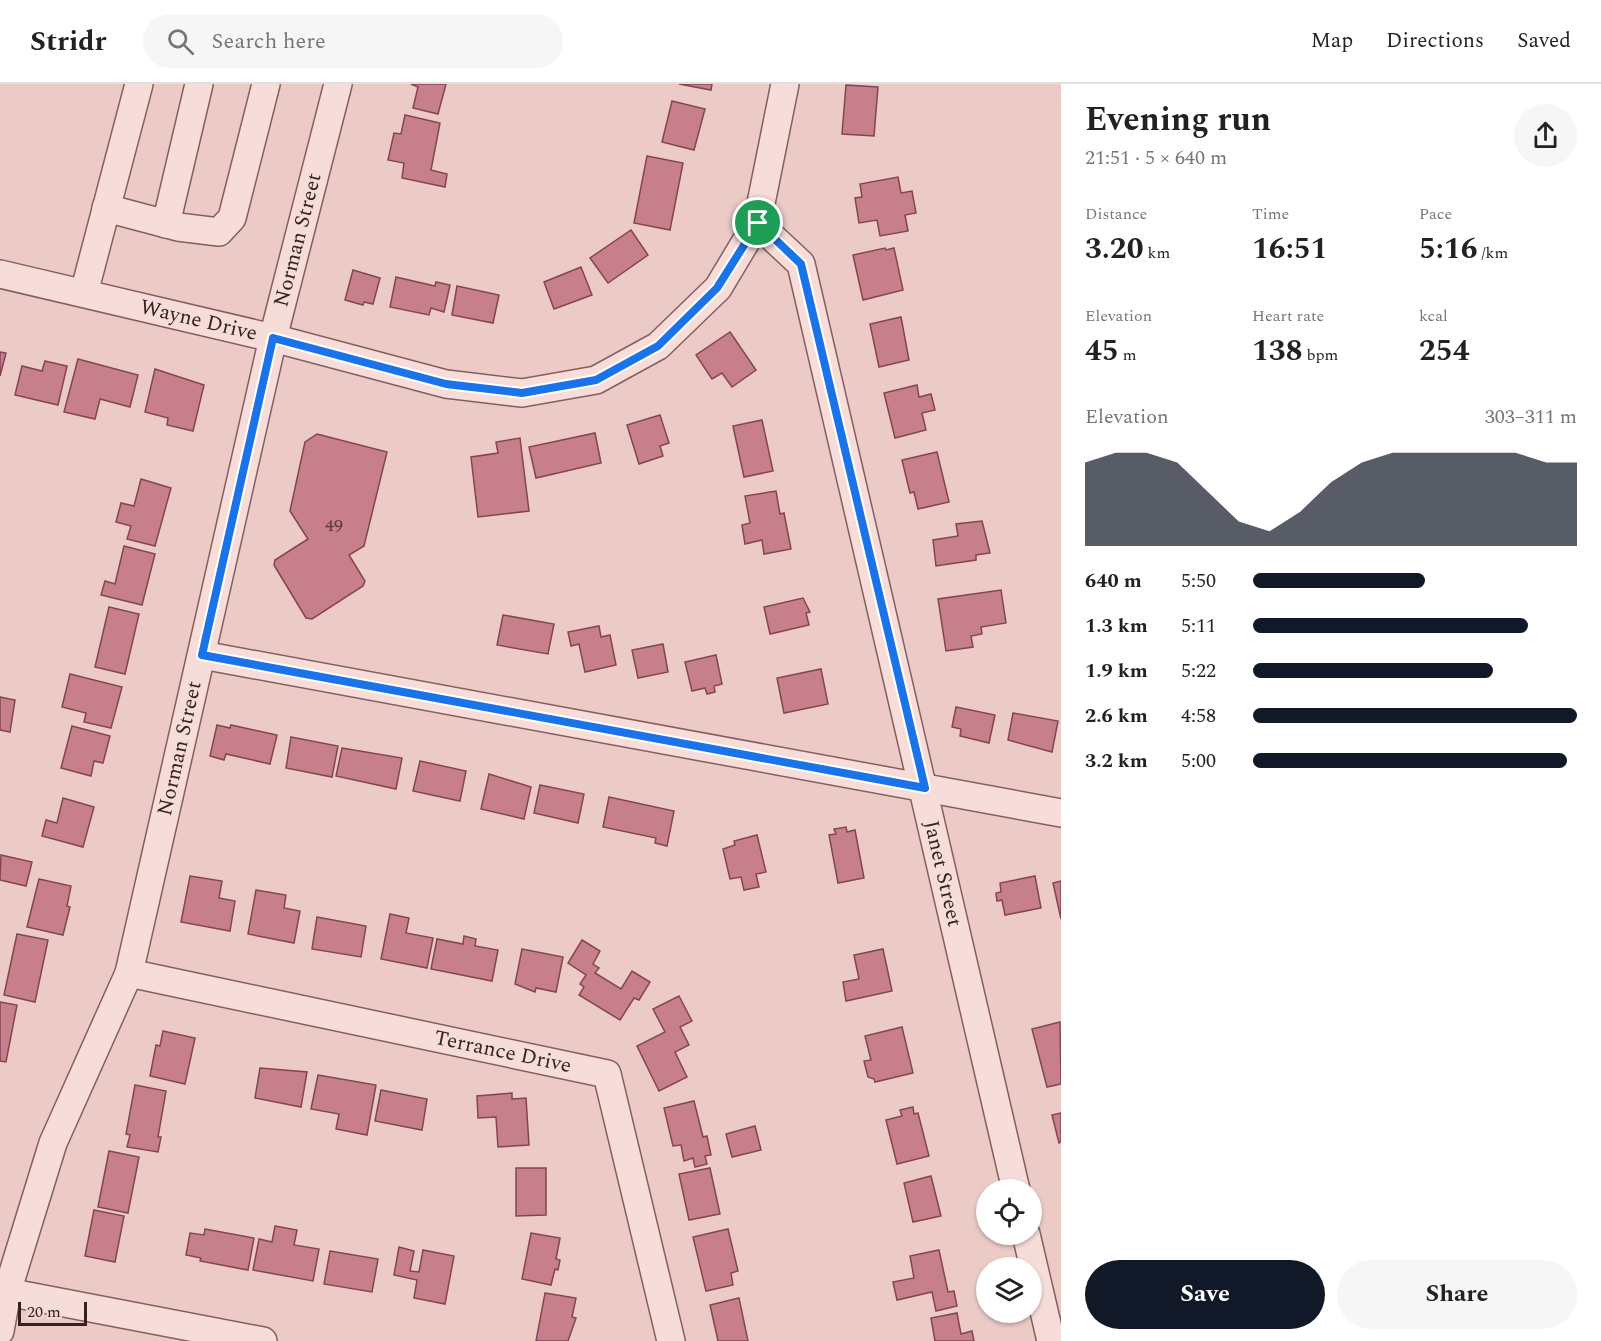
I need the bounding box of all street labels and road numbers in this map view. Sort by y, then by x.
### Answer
street label: Norman Street [266,170,331,311]
street label: Wayne Drive [137,291,260,350]
street label: Norman Street [149,678,211,819]
street label: Janet Street [915,817,970,930]
street label: Terrance Drive [431,1022,574,1082]

